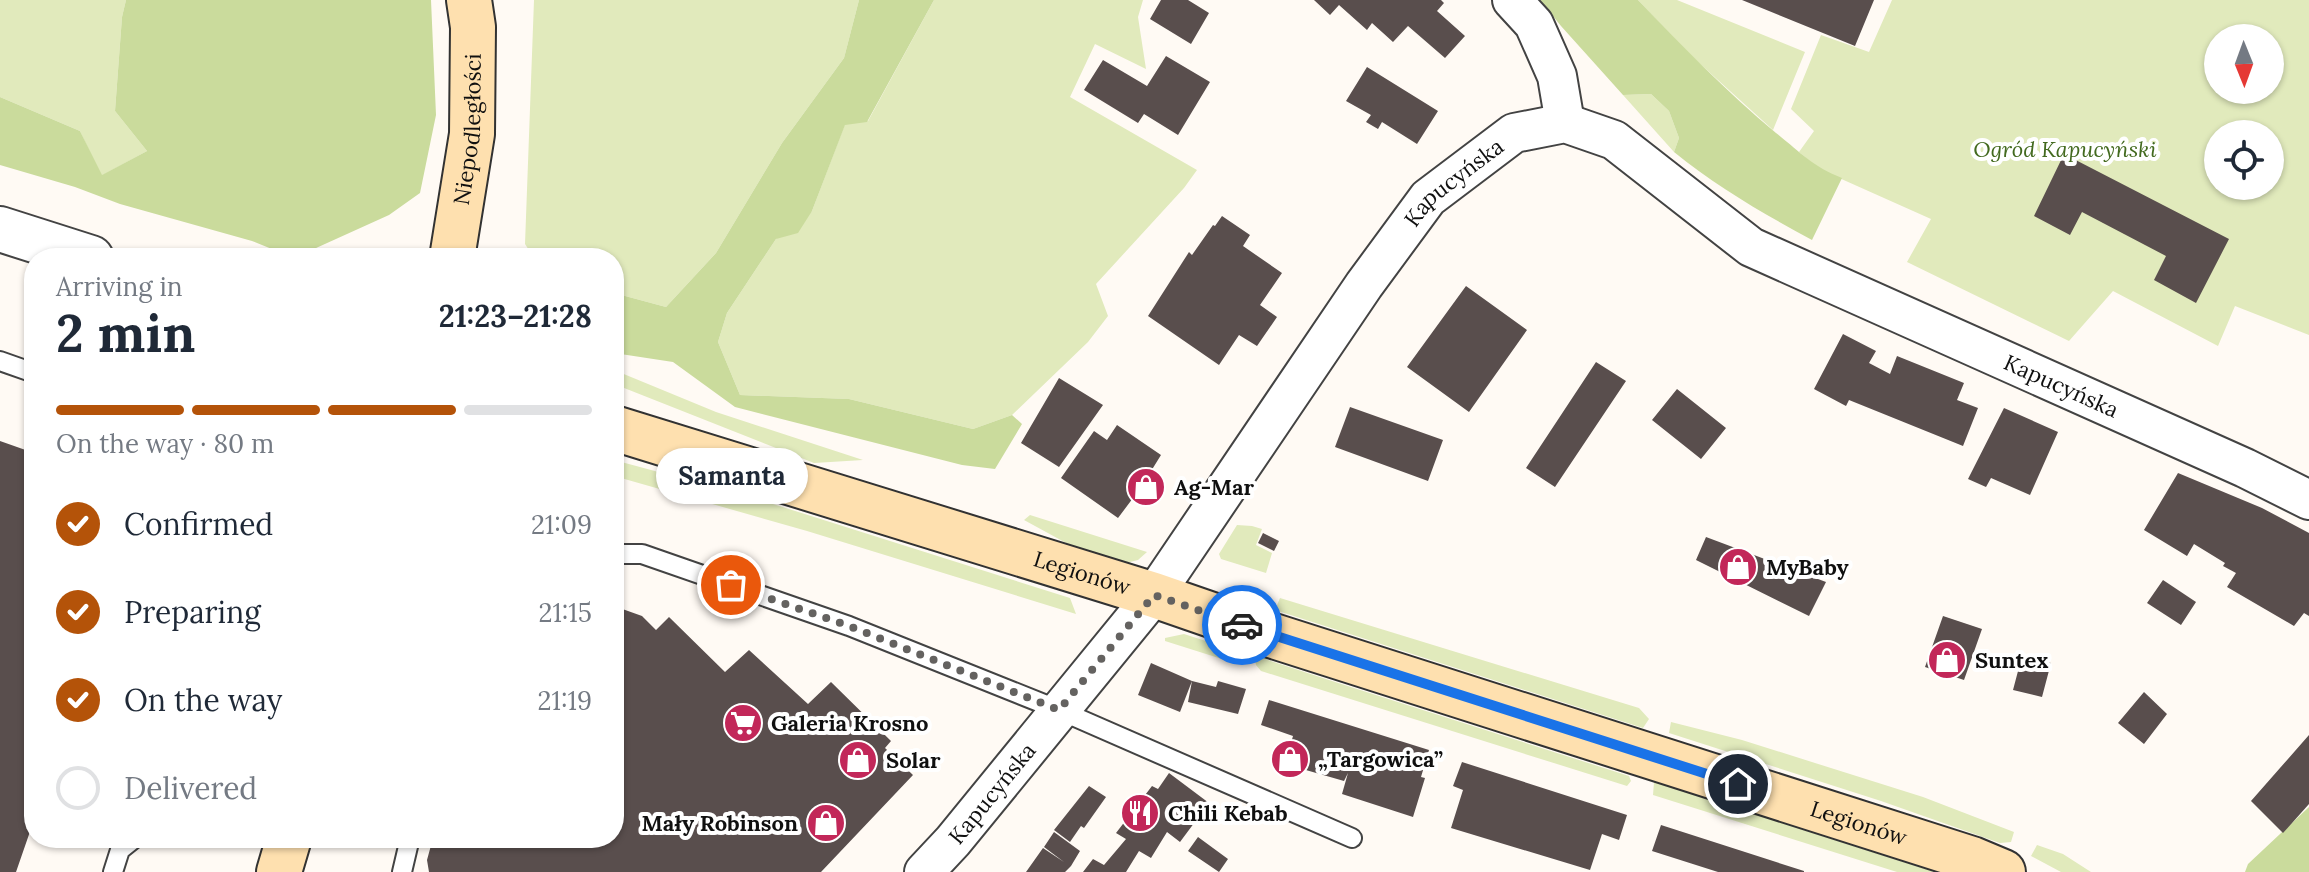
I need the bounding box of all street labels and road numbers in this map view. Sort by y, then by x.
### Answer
street label: Niepodległości [447,53,487,207]
street label: Kapucyńska [1398,132,1509,232]
street label: Kapucyńska [2000,348,2123,424]
street label: Legionów [1030,545,1134,601]
street label: Kapucyńska [942,737,1042,850]
street label: Legionów [1807,794,1911,852]

